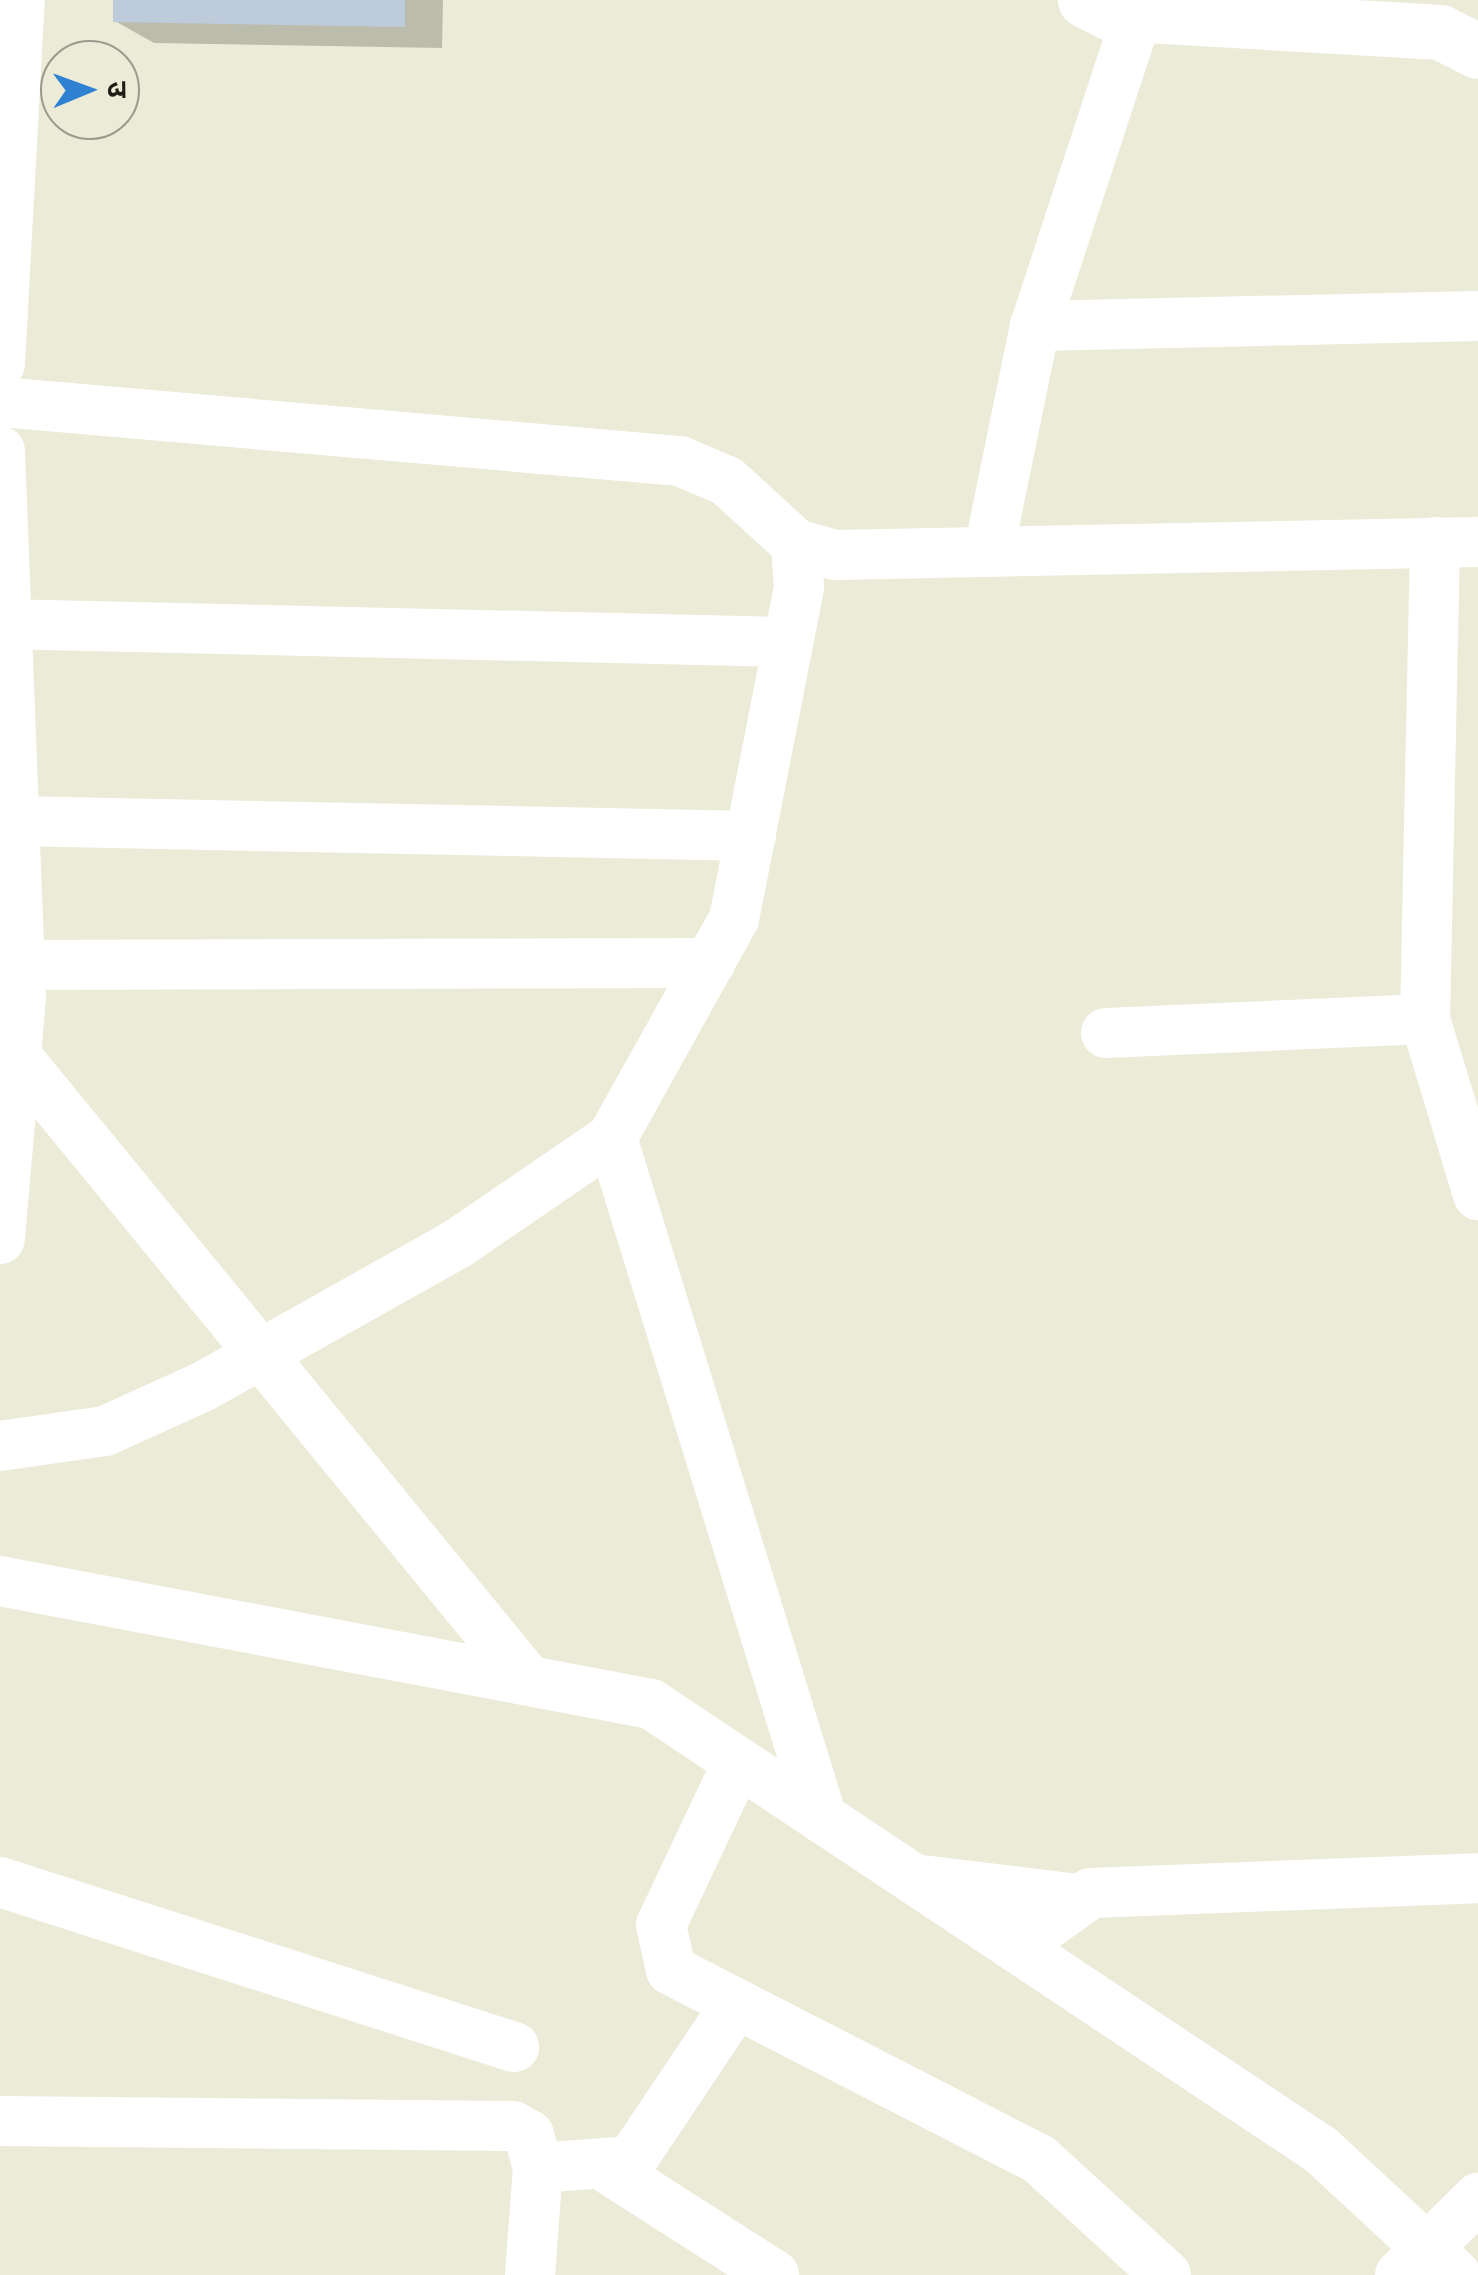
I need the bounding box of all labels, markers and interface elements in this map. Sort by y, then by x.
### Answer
north arrow [40,40,140,140]
text: उ [101,81,135,98]

